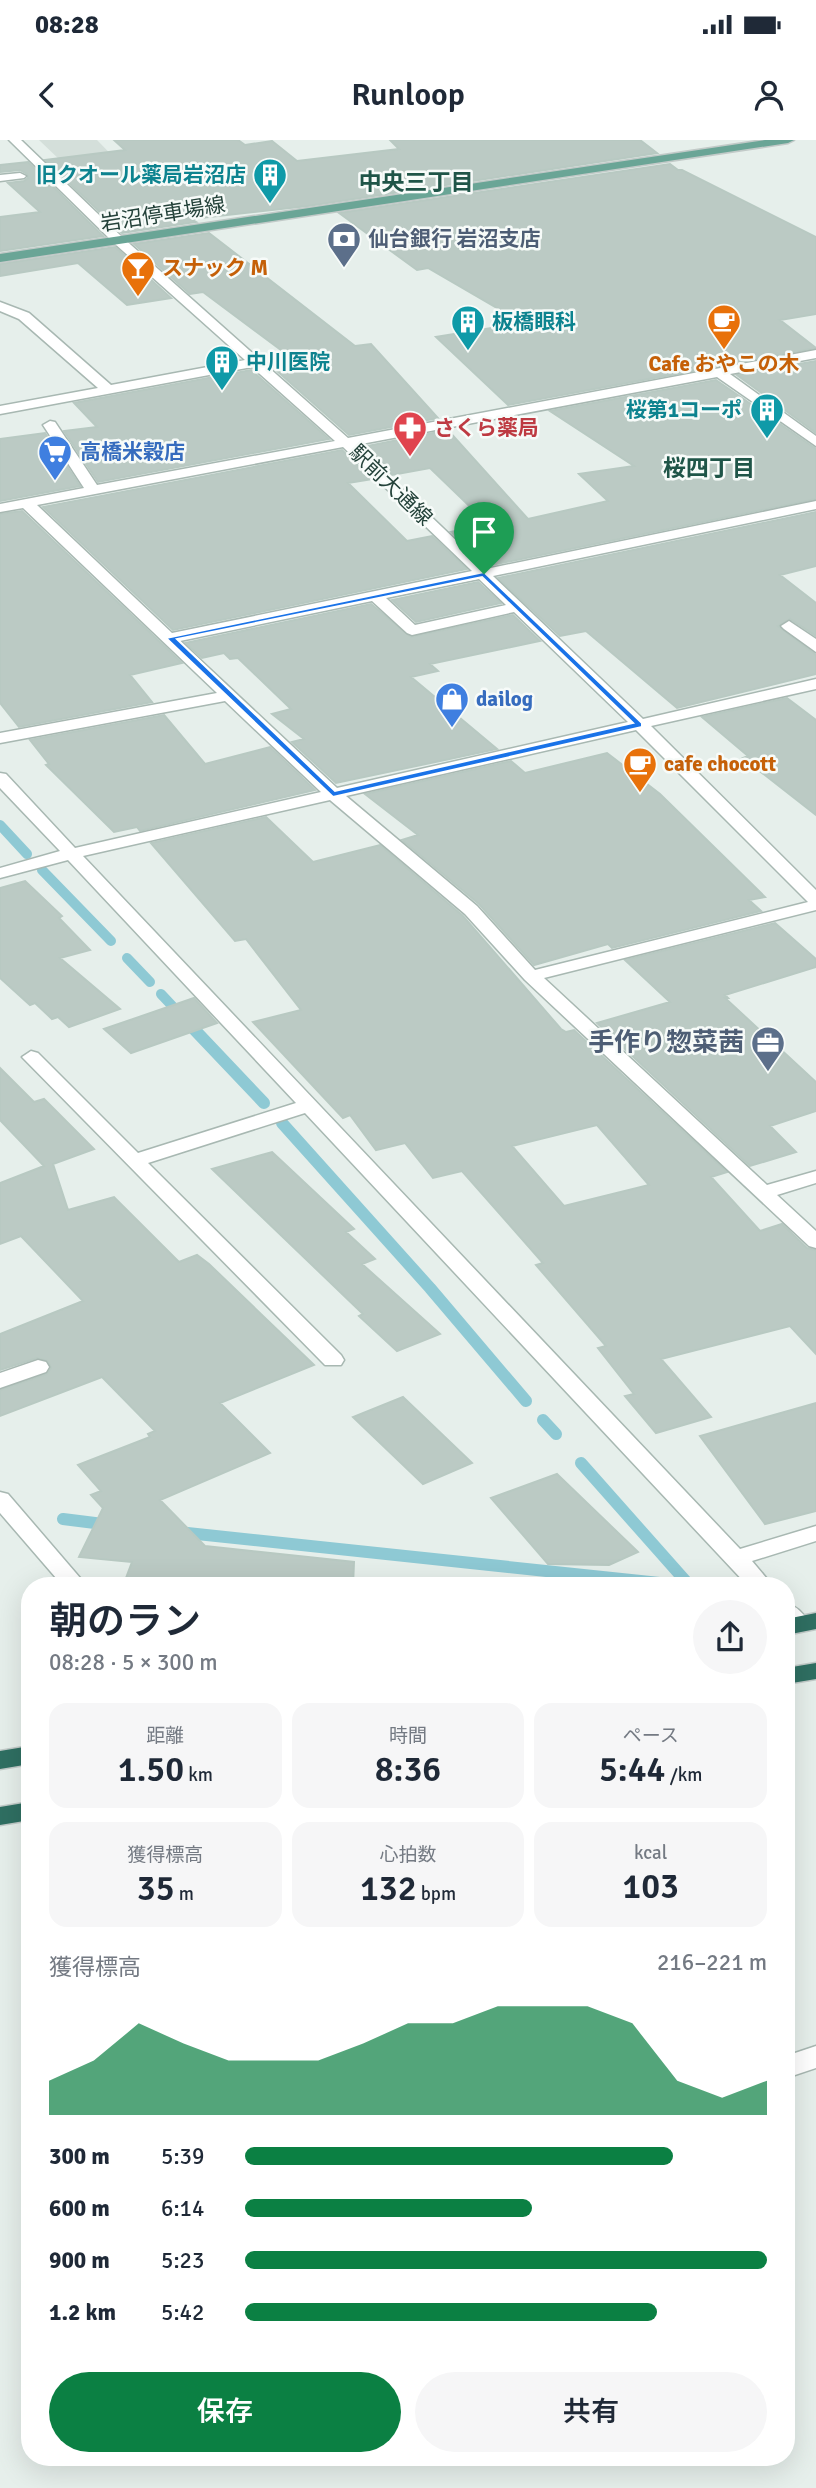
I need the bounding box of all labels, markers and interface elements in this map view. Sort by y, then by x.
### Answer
text: 08:28 [35,9,99,41]
text: Runloop [351,75,465,114]
icon: back [28,76,66,114]
icon: person [750,76,788,114]
building icon: 旧クオール薬局岩沼店 [251,156,289,205]
place label: 旧クオール薬局岩沼店 [36,162,246,188]
district label: 中央三丁目 [359,168,474,197]
street label: 岩沼停車場線 [99,191,227,237]
bank icon: 仙台銀行 岩沼支店 [325,220,363,269]
place label: 仙台銀行 岩沼支店 [368,226,541,252]
bar icon: スナック M [119,249,157,298]
place label: スナック M [162,255,268,281]
cafe icon: Cafe おやこの木 [705,302,743,351]
building icon: 板橋眼科 [449,303,487,352]
place label: 板橋眼科 [492,309,576,335]
building icon: 中川医院 [203,343,241,392]
place label: 中川医院 [246,349,330,375]
place label: Cafe おやこの木 [648,351,800,377]
building icon: 桜第1コーポ [748,391,786,440]
place label: 桜第1コーポ [626,397,742,423]
pharmacy icon: さくら薬局 [391,409,429,458]
place label: さくら薬局 [434,415,539,441]
supermarket icon: 高橋米穀店 [36,433,74,482]
place label: 高橋米穀店 [80,439,185,465]
street label: 駅前大通線 [344,439,438,531]
district label: 桜四丁目 [663,454,755,483]
pin [454,502,514,574]
icon: arrive [465,513,503,551]
shop icon: dailog [433,680,471,729]
place label: dailog [476,686,533,712]
cafe icon: cafe chocott [621,745,659,794]
place label: cafe chocott [664,751,776,777]
office icon: 手作り惣菜茜 [749,1024,787,1073]
place label: 手作り惣菜茜 [588,1027,744,1059]
text: 朝のラン [49,1598,201,1645]
button: share [693,1600,767,1674]
text: 08:28 · 5 × 300 m [49,1648,218,1677]
text: 距離 [146,1724,184,1748]
text: 時間 [389,1724,427,1748]
text: ペース [623,1724,679,1748]
text: 1.50 [118,1748,184,1791]
text: 8:36 [375,1748,441,1791]
text: 5:44 [599,1748,666,1791]
text: km [184,1763,213,1787]
text: /km [666,1763,702,1787]
text: kcal [634,1841,667,1865]
text: 獲得標高 [127,1843,203,1867]
text: 心拍数 [379,1843,437,1867]
text: 103 [622,1865,679,1908]
text: 35 [137,1867,175,1910]
text: 132 [360,1867,417,1910]
text: m [175,1882,194,1906]
text: bpm [417,1882,456,1906]
text: 216–221 m [657,1948,767,1977]
text: 獲得標高 [49,1953,141,1982]
text: 300 m [49,2142,110,2171]
text: 5:39 [161,2142,204,2171]
text: 600 m [49,2194,110,2223]
text: 6:14 [161,2194,204,2223]
text: 900 m [49,2246,110,2275]
text: 5:23 [161,2246,204,2275]
text: 1.2 km [49,2298,116,2327]
text: 5:42 [161,2298,204,2327]
button: 保存 [49,2372,401,2452]
button: 共有 [415,2372,767,2452]

